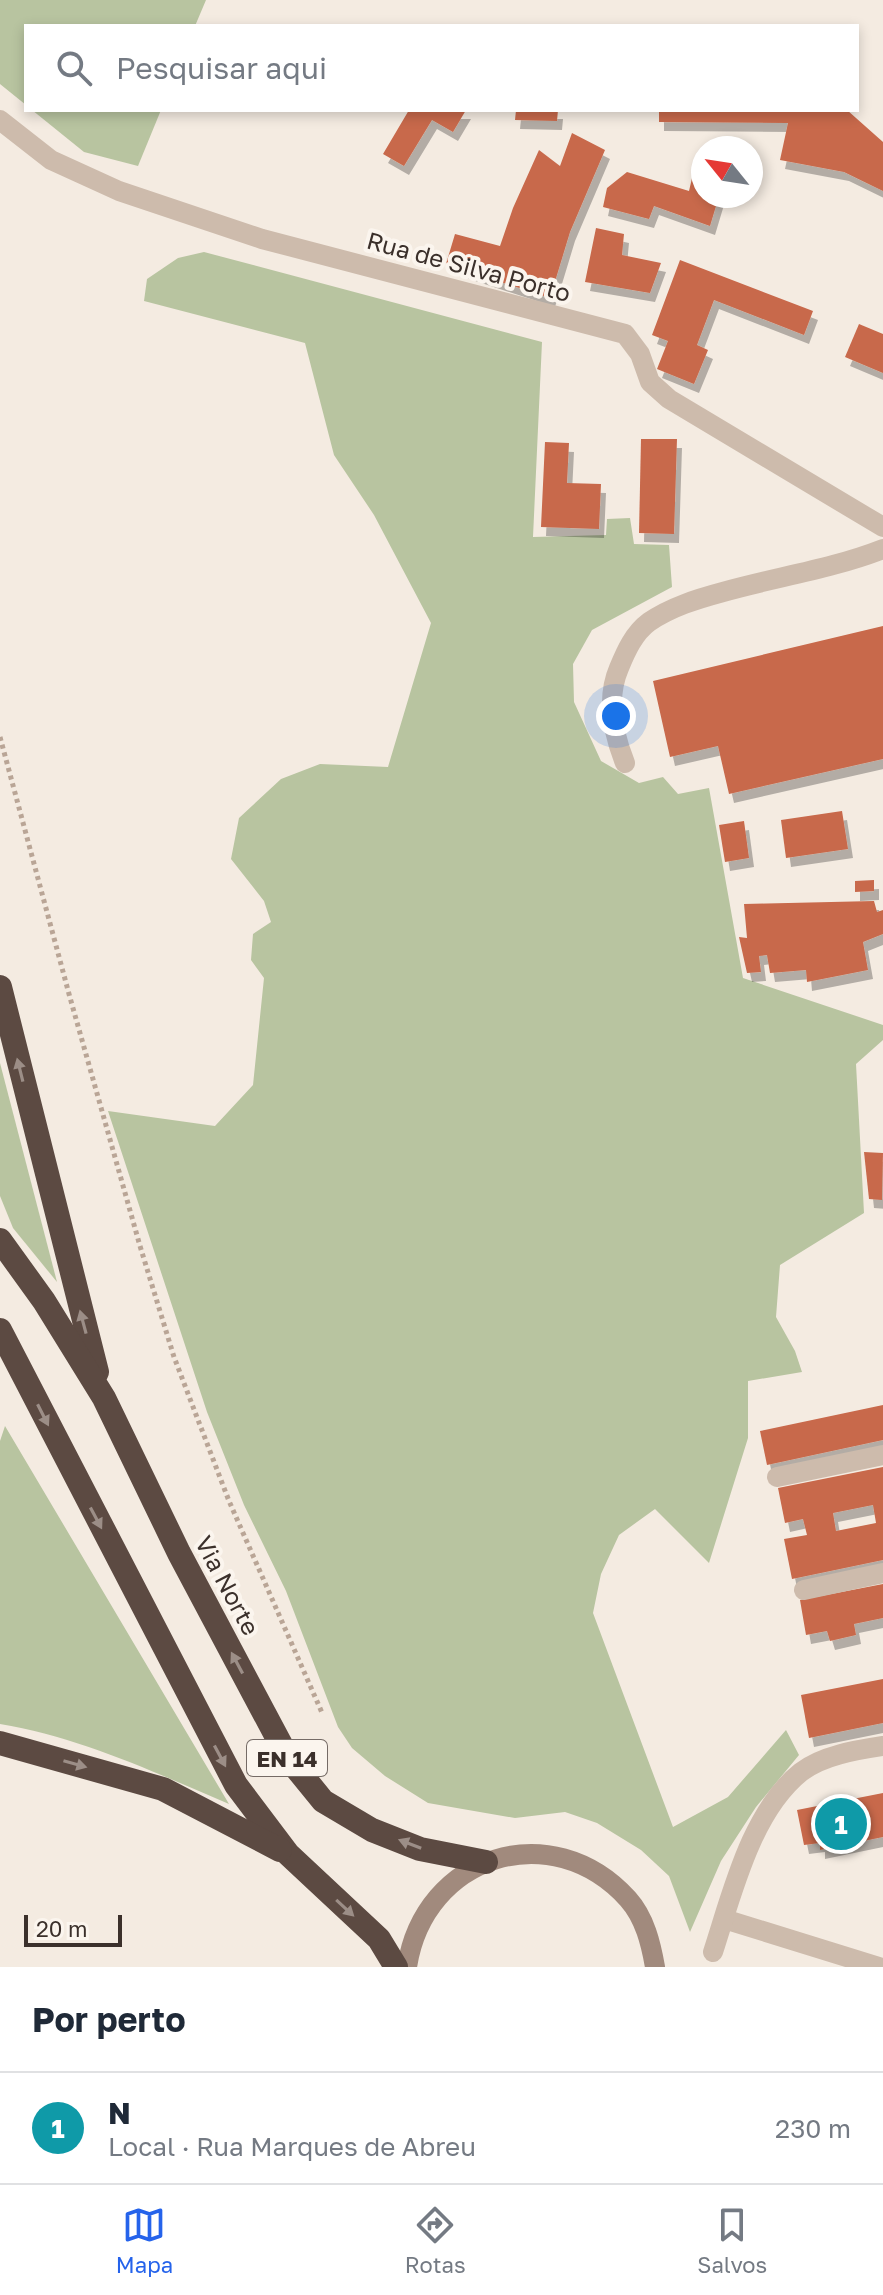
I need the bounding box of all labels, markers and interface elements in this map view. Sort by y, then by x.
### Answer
search box [24,24,859,112]
icon: search [52,46,96,90]
text: Pesquisar aqui [116,50,327,86]
north arrow [691,136,763,208]
street label: Rua de Silva Porto [364,225,574,307]
your location [596,696,636,736]
one-way arrow [14,1057,26,1082]
one-way arrow [77,1310,89,1335]
one-way arrow [36,1403,49,1426]
one-way arrow [90,1507,103,1530]
street label: Via Norte [190,1530,266,1640]
one-way arrow [231,1652,244,1675]
road number: EN 14 [247,1740,327,1776]
one-way arrow [214,1745,227,1768]
one-way arrow [64,1758,88,1771]
pin: 1 [815,1794,867,1854]
one-way arrow [398,1837,422,1850]
one-way arrow [335,1898,354,1916]
scale bar [24,1911,122,1947]
text: 20 m [36,1915,87,1942]
text: Por perto [32,1999,186,2039]
text: N [108,2095,131,2131]
text: 1 [51,2113,65,2144]
text: 230 m [775,2113,851,2144]
text: Local · Rua Marques de Abreu [108,2131,476,2162]
tab: Mapa [116,2203,173,2278]
tab: Rotas [405,2203,466,2278]
tab: Salvos [697,2203,767,2278]

